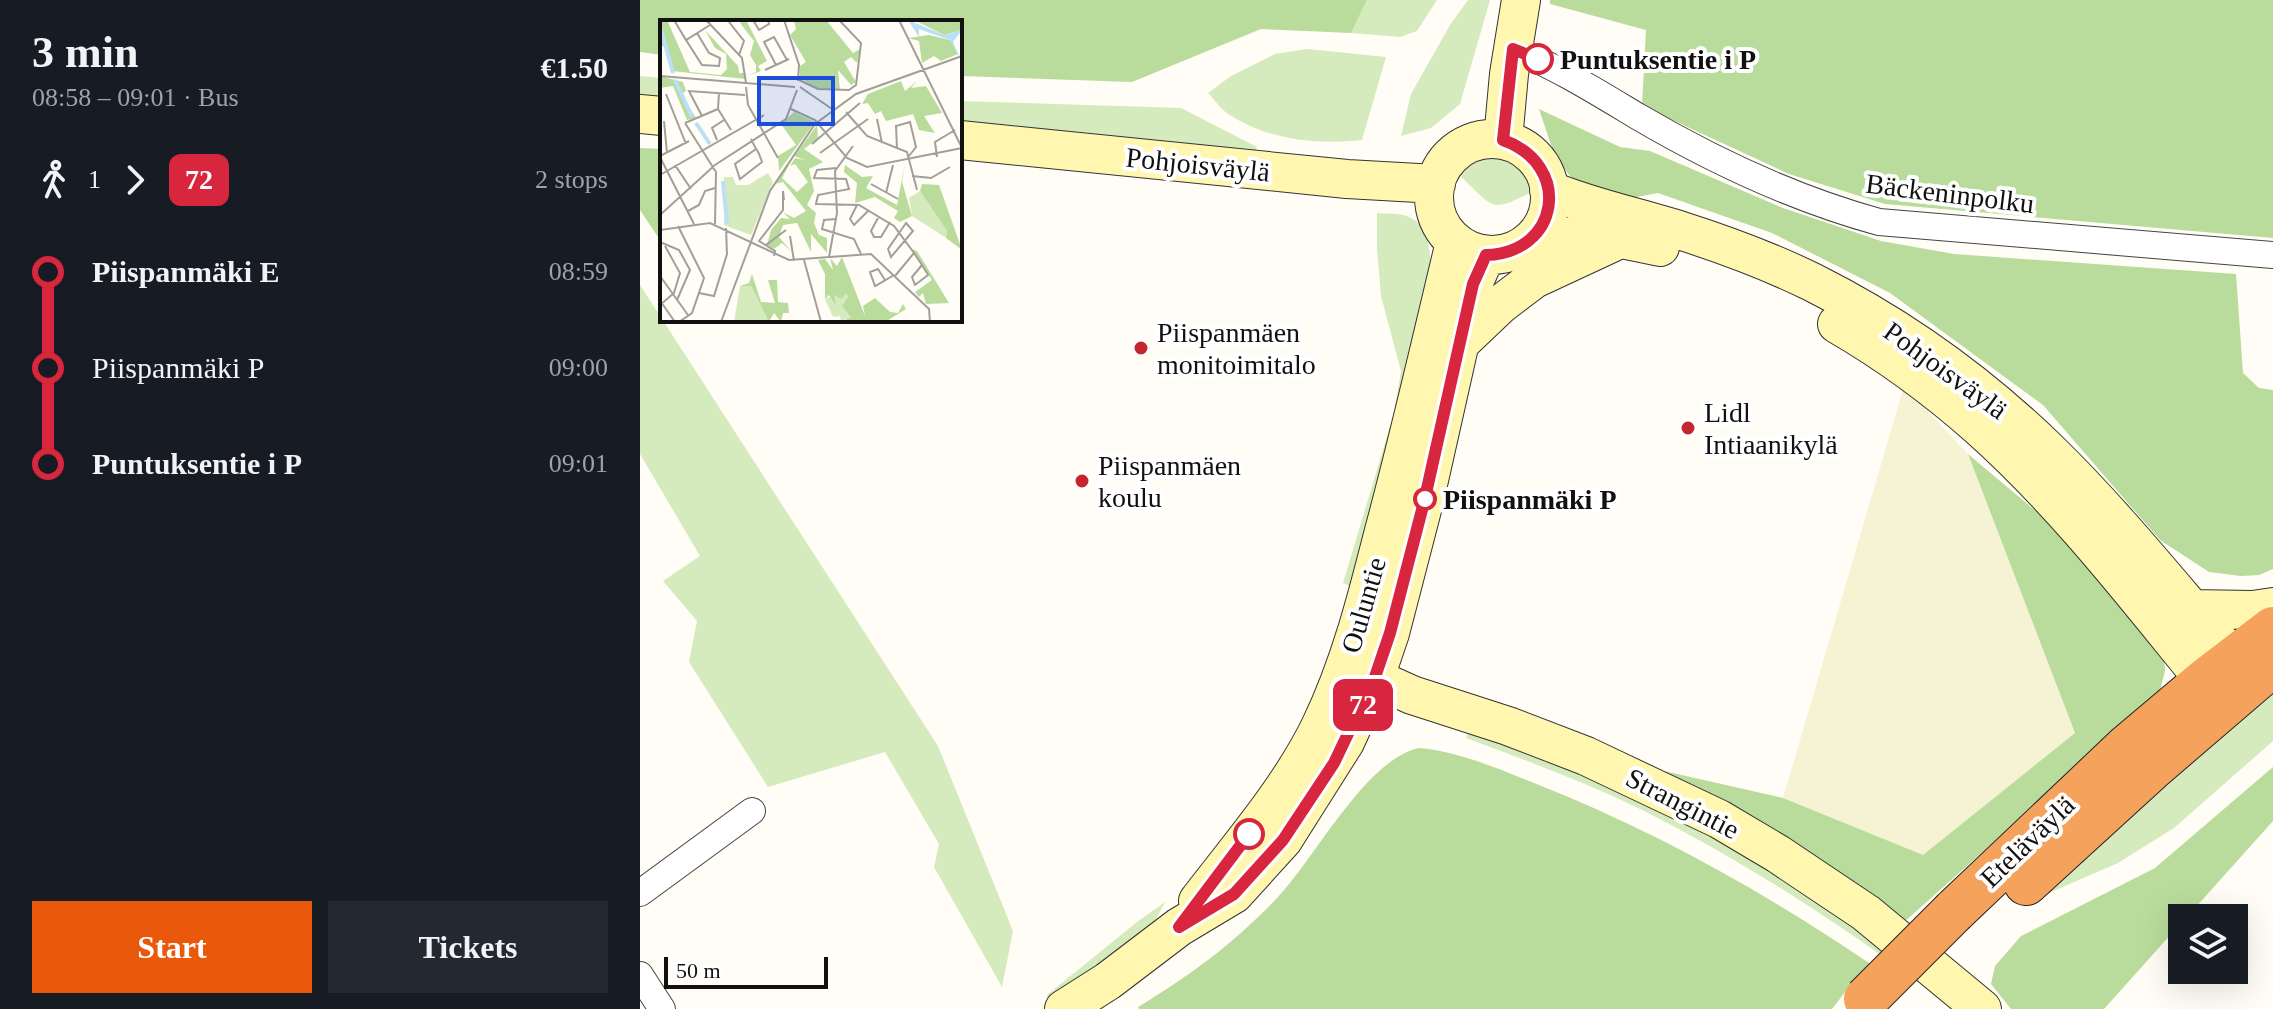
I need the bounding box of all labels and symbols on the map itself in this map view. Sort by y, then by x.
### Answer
inset map [660,20,962,322]
marker: Puntuksentie i P [1523,44,1553,74]
place label: Puntuksentie i P [1560,44,1756,75]
street label: Pohjoisväylä [1124,142,1272,188]
street label: Bäckeninpolku [1864,168,2036,219]
street label: Pohjoisväylä [1878,315,2014,426]
place label: Piispanmäen monitoimitalo [1157,317,1316,380]
marker: Piispanmäen monitoimitalo [1132,339,1150,357]
place label: Lidl Intiaanikylä [1704,397,1838,460]
marker: Lidl Intiaanikylä [1679,419,1697,437]
place label: Piispanmäen koulu [1098,450,1241,513]
marker: Piispanmäen koulu [1073,472,1091,490]
place label: Piispanmäki P [1443,484,1616,515]
marker: Piispanmäki P [1414,488,1436,510]
street label: Ouluntie [1335,554,1392,657]
line badge: 72 [1327,679,1399,731]
street label: Strangintie [1621,762,1745,845]
street label: Eteläväylä [1974,789,2081,894]
unlabelled marker [1234,819,1264,849]
scale bar [664,953,828,989]

